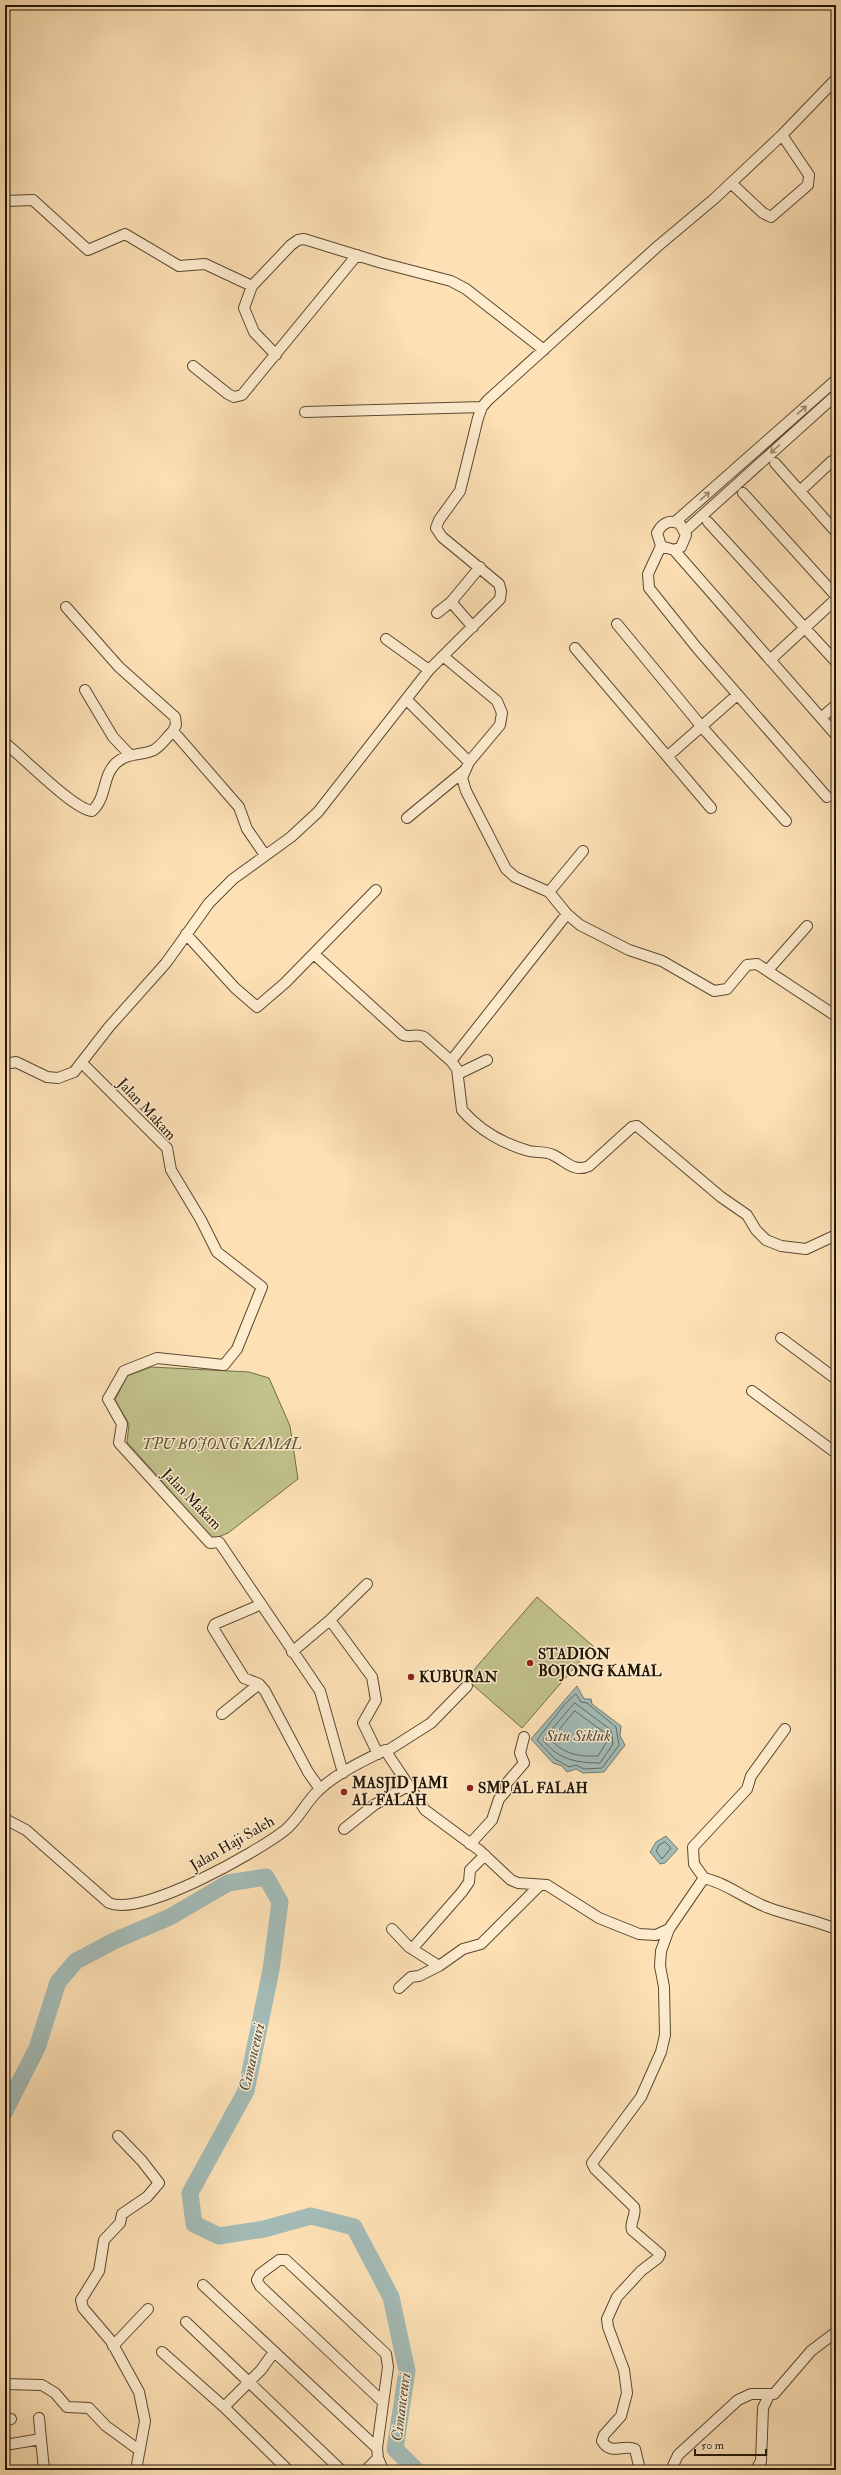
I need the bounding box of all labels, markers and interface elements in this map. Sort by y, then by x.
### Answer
one-way arrow [797,405,807,415]
one-way arrow [770,444,780,454]
one-way arrow [699,492,709,501]
street label: Jalan Makam [112,1074,181,1145]
park label: TPU BOJONG KAMAL [142,1435,302,1454]
street label: Jalan Makam [156,1464,226,1535]
place label: STADION BOJONG KAMAL [538,1645,662,1682]
marker: STADION BOJONG KAMAL [525,1658,535,1668]
place label: KUBURAN [419,1668,498,1687]
marker: KUBURAN [406,1672,416,1682]
water label: Situ Sikluk [544,1726,611,1746]
place label: MASJID JAMI AL FALAH [351,1774,448,1810]
place label: SMP AL FALAH [478,1779,588,1798]
marker: SMP AL FALAH [465,1783,475,1793]
marker: MASJID JAMI AL FALAH [339,1787,349,1797]
street label: Jalan Haji Saleh [186,1812,278,1877]
water label: Cimanceuri [234,2021,270,2093]
water label: Cimanceuri [387,2371,415,2443]
scale bar [695,2431,766,2457]
text: 50 m [701,2438,725,2453]

